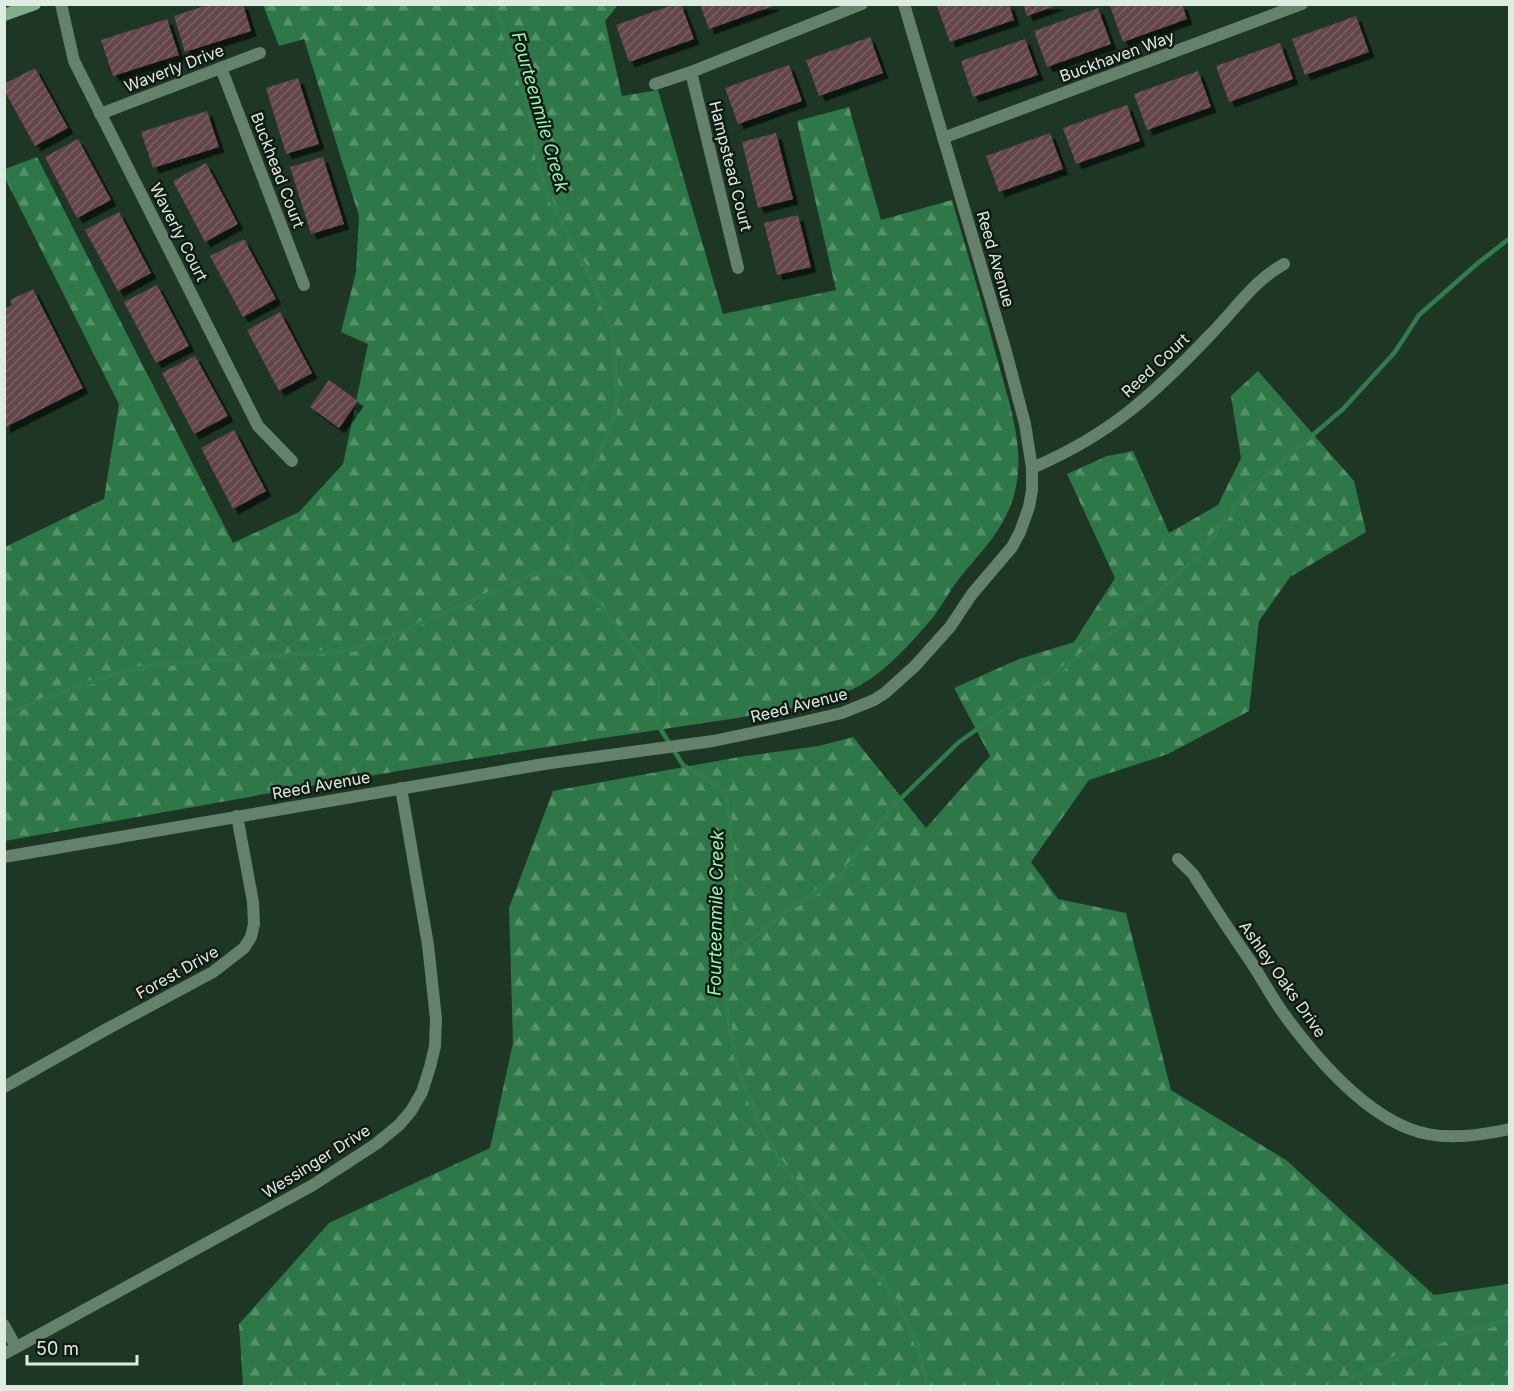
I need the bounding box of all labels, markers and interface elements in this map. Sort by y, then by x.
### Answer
street label: Buckhaven Way [1057,26,1177,86]
water label: Fourteenmile Creek [508,29,574,195]
street label: Waverly Drive [121,40,227,96]
street label: Hampstead Court [705,99,757,233]
street label: Buckhead Court [247,109,309,231]
street label: Waverly Court [146,179,212,285]
street label: Reed Avenue [973,209,1019,309]
street label: Reed Court [1117,329,1193,401]
street label: Reed Avenue [748,683,850,727]
street label: Reed Avenue [270,767,372,803]
water label: Fourteenmile Creek [704,829,727,996]
street label: Ashley Oaks Drive [1235,917,1331,1041]
street label: Forest Drive [132,941,222,1003]
street label: Wessinger Drive [258,1120,374,1202]
scale bar [27,1328,136,1366]
text: 50 m [36,1338,79,1359]

